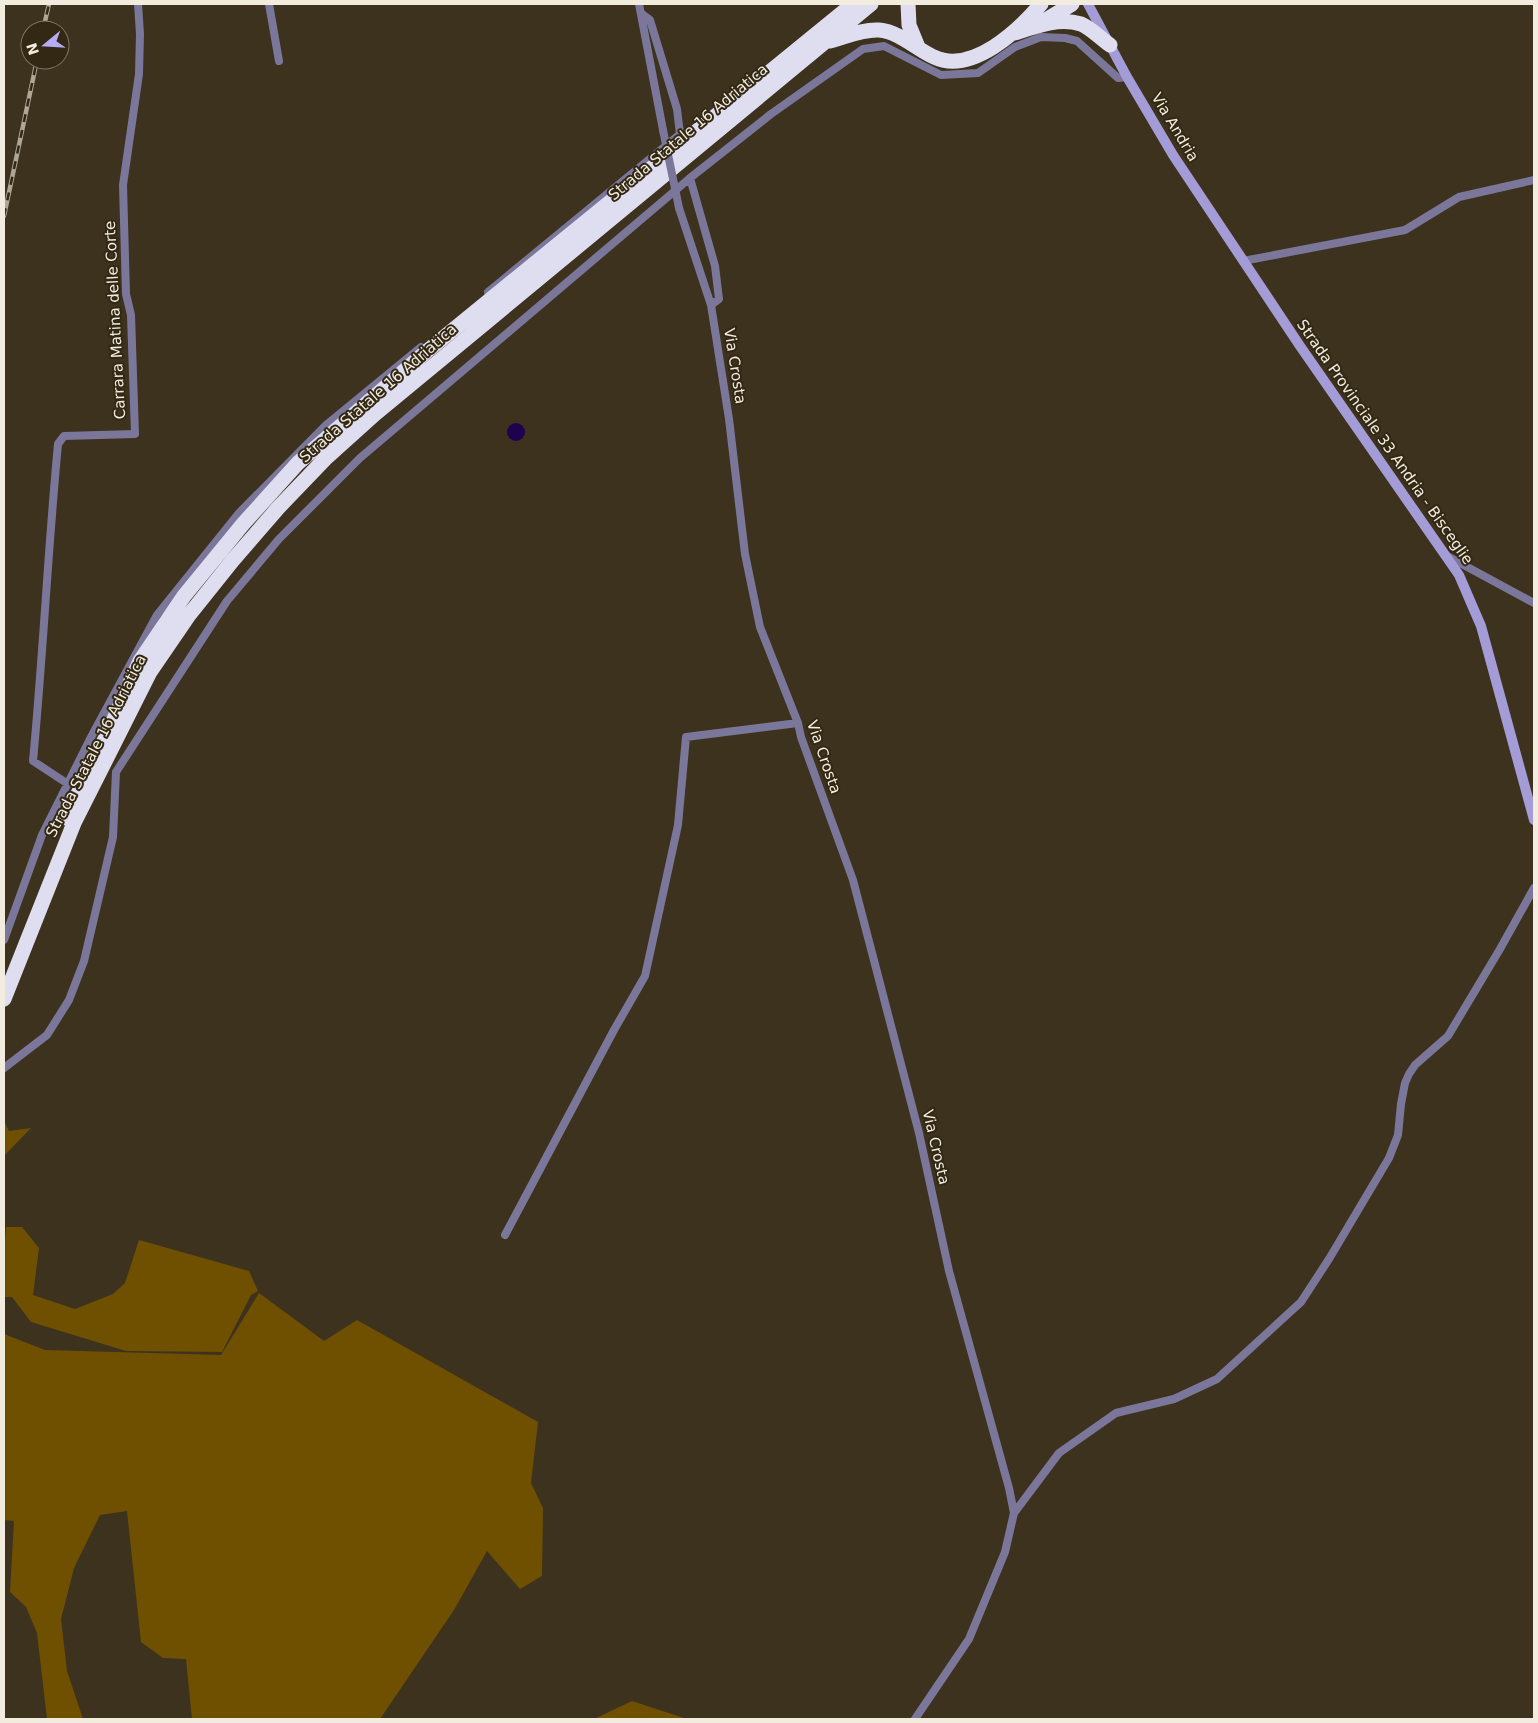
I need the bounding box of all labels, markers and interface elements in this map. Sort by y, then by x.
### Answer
north arrow [20,20,70,70]
text: N [23,41,42,57]
street label: Strada Statale 16 Adriatica [605,60,771,204]
street label: Via Andria [1147,89,1203,165]
street label: Carrara Matina delle Corte [101,220,129,420]
street label: Strada Provinciale 33 Andria - Bisceglie [1293,316,1477,568]
street label: Strada Statale 16 Adriatica [296,320,460,466]
street label: Via Crosta [720,327,750,405]
street label: Strada Statale 16 Adriatica [42,652,150,840]
street label: Via Crosta [803,718,845,796]
street label: Via Crosta [919,1108,953,1186]

